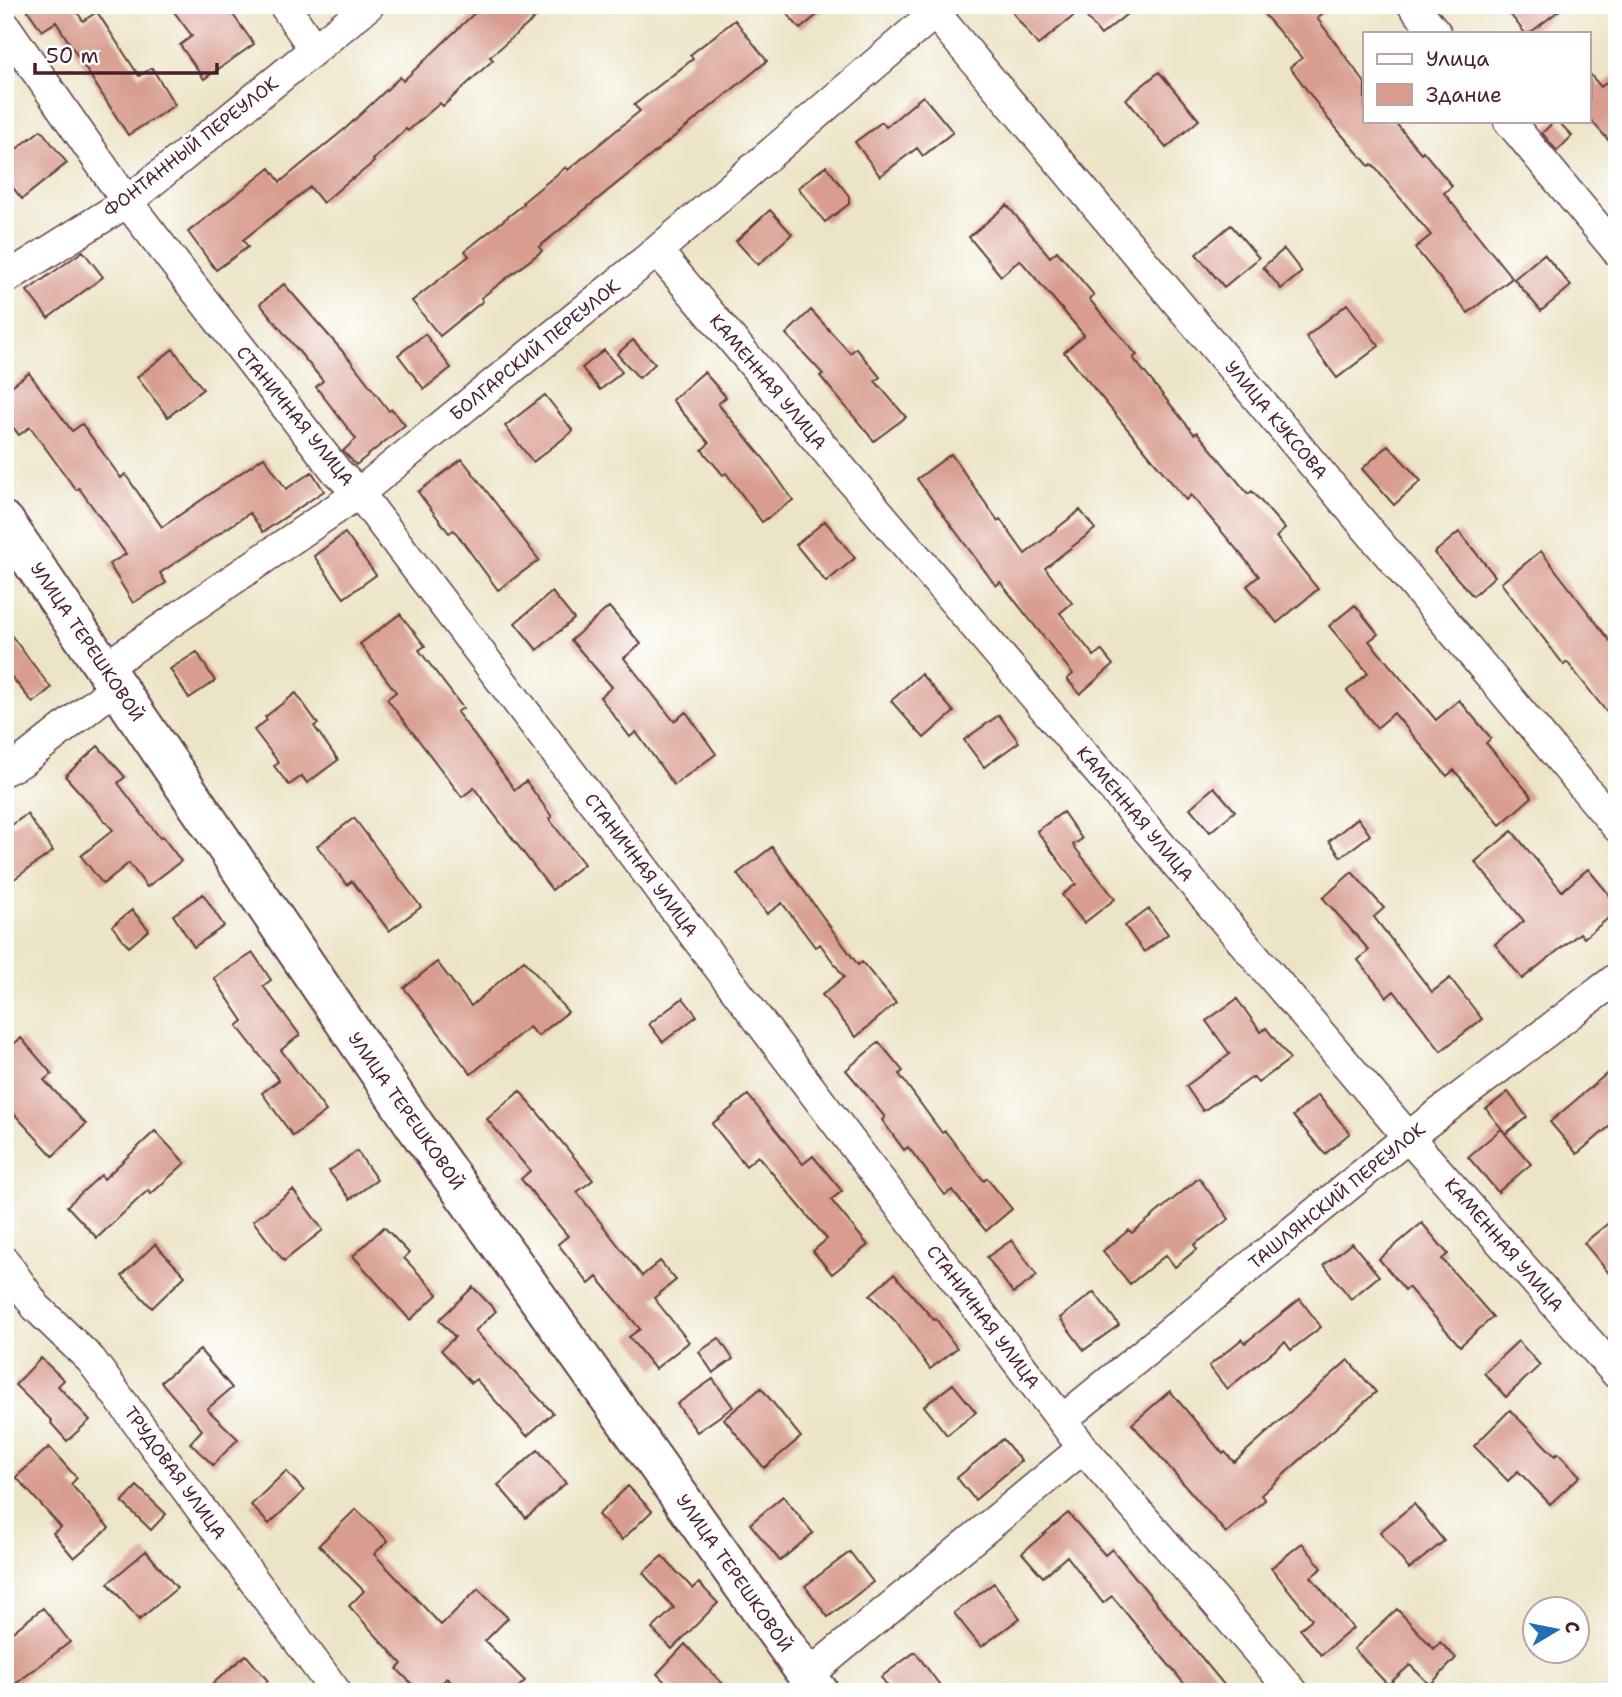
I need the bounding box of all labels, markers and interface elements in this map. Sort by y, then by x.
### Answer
scale bar [35,32,217,76]
legend [1363,32,1590,122]
text: 50 m [46,42,99,70]
text: Улица [1426,45,1489,73]
street label: ФОНТАННЫЙ ПЕРЕУЛОК [99,71,284,223]
text: Здание [1426,81,1502,109]
street label: БОЛГАРСКИЙ ПЕРЕУЛОК [445,274,625,426]
street label: КАМЕННАЯ УЛИЦА [704,309,832,455]
street label: СТАНИЧНАЯ УЛИЦА [231,341,359,491]
street label: УЛИЦА КУКСОВА [1219,356,1333,484]
street label: УЛИЦА ТЕРЕШКОВОЙ [25,558,149,726]
street label: КАМЕННАЯ УЛИЦА [1071,741,1199,887]
street label: СТАНИЧНАЯ УЛИЦА [579,788,703,942]
street label: УЛИЦА ТЕРЕШКОВОЙ [342,1027,470,1195]
street label: ТАШЛЯНСКИЙ ПЕРЕУЛОК [1244,1117,1431,1275]
street label: КАМЕННАЯ УЛИЦА [1439,1173,1569,1317]
street label: СТАНИЧНАЯ УЛИЦА [921,1240,1045,1394]
street label: ТРУДОВАЯ УЛИЦА [119,1402,231,1544]
street label: УЛИЦА ТЕРЕШКОВОЙ [670,1489,798,1657]
north arrow [1520,1596,1590,1666]
text: С [1559,1619,1586,1635]

